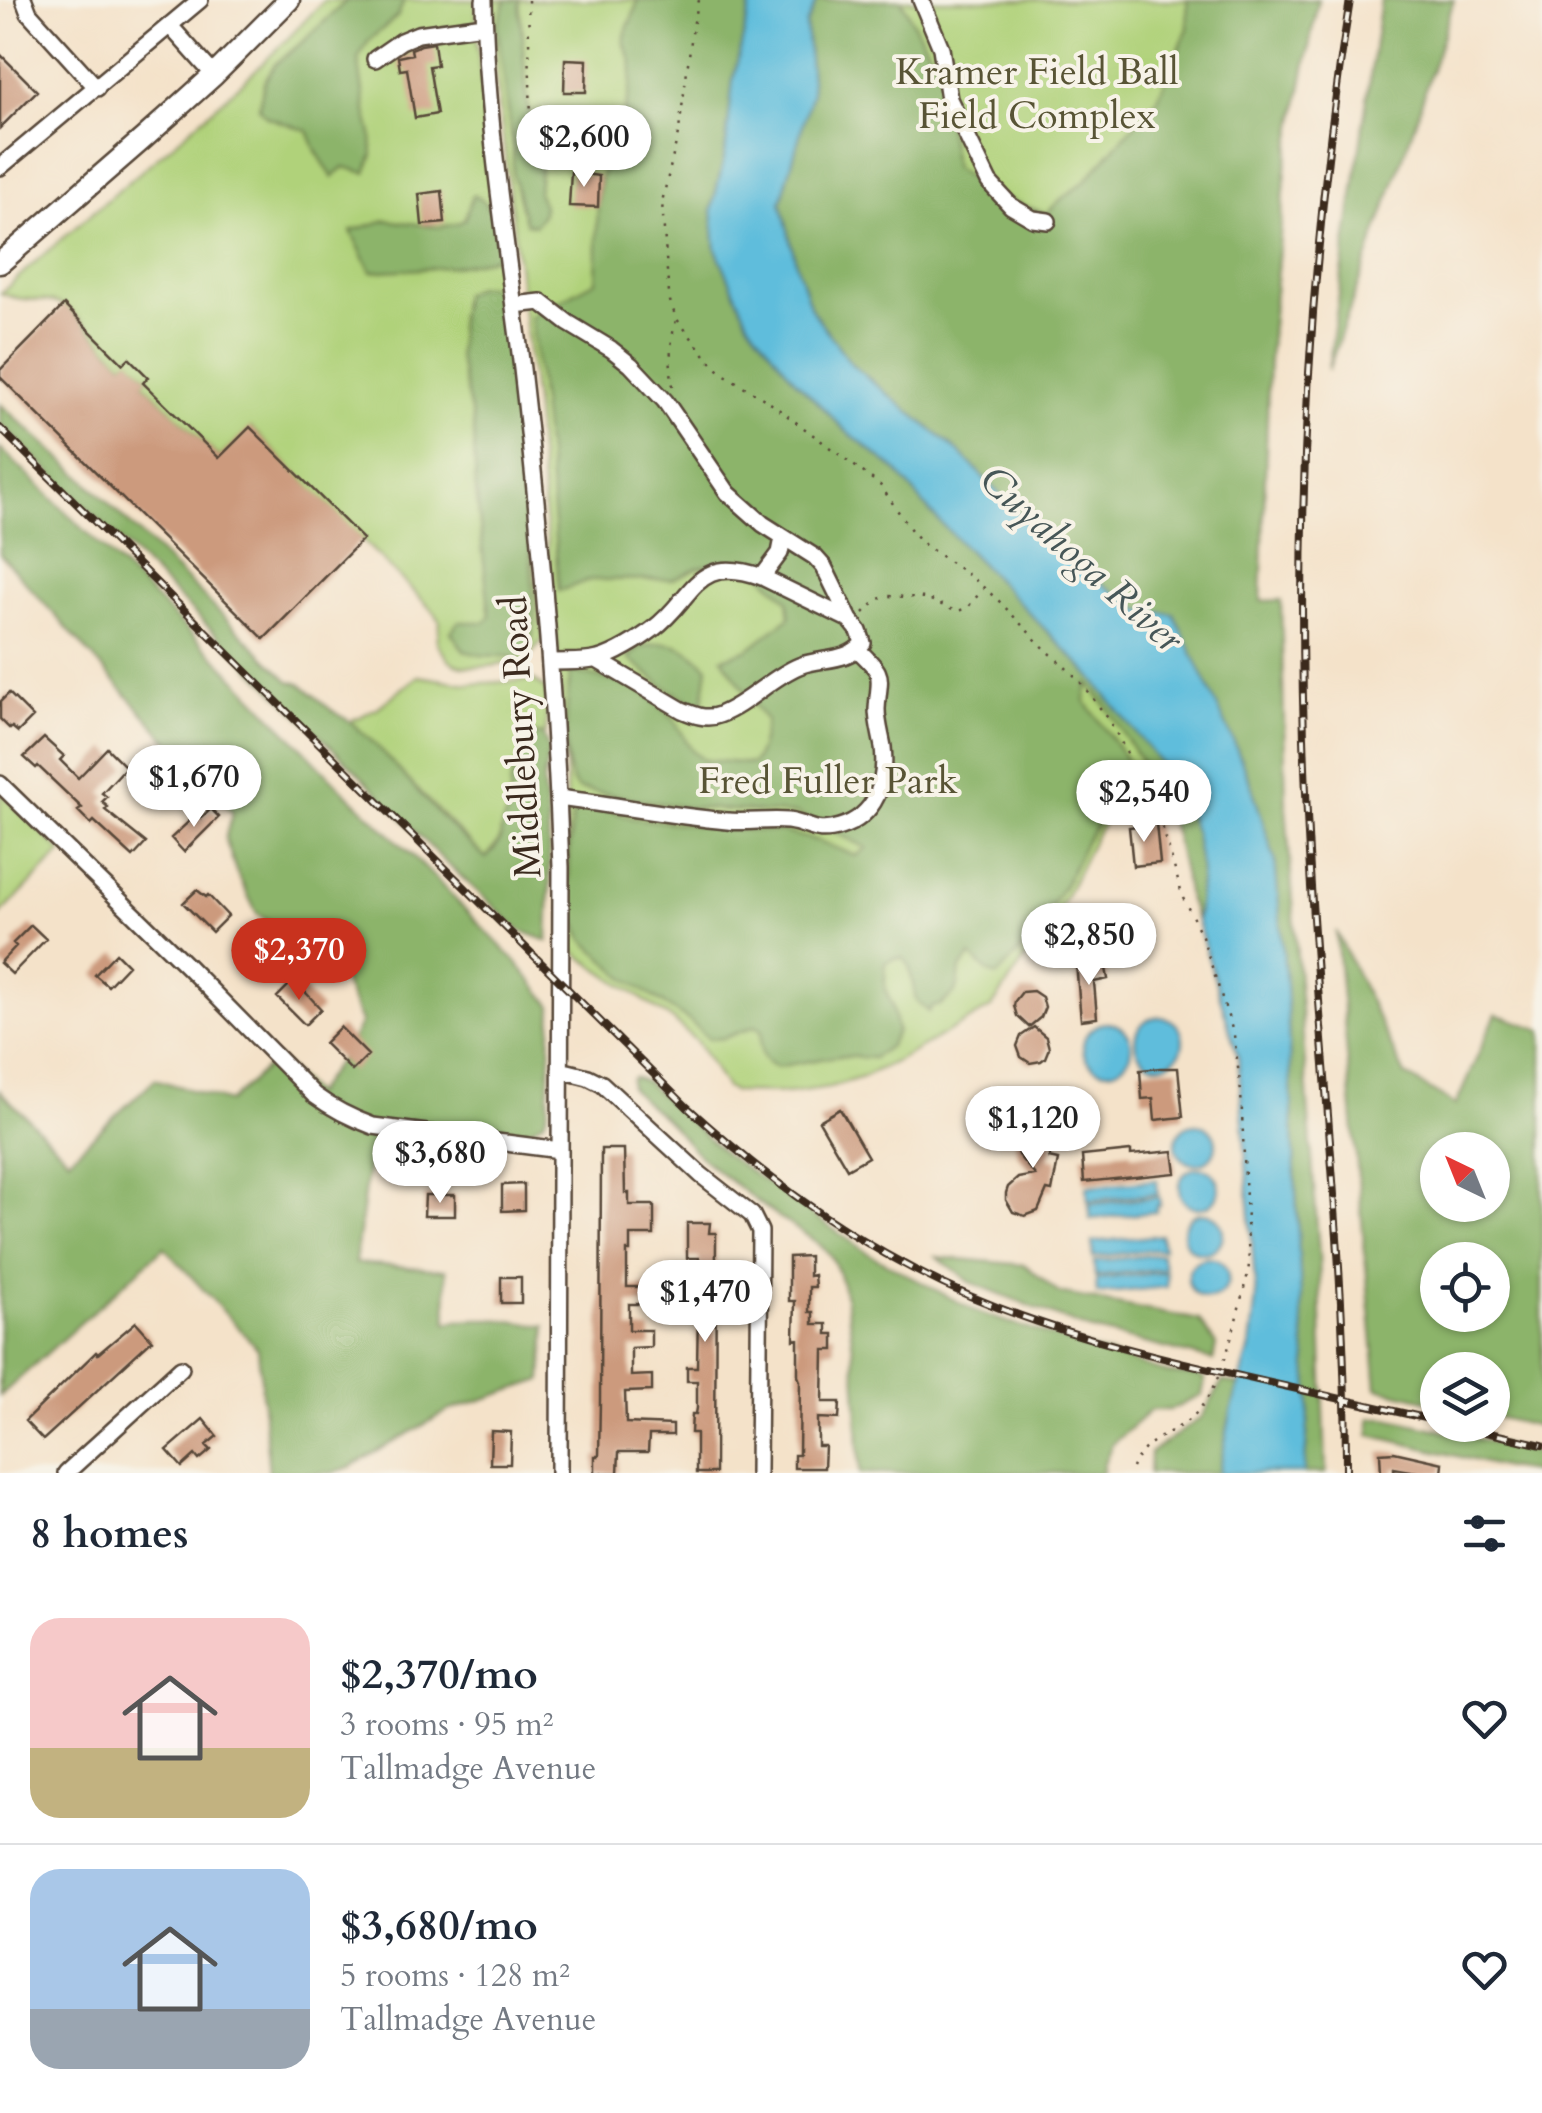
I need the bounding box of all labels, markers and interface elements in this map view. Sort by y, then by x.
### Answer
park label: Kramer Field Ball Field Complex [895,46,1179,142]
pin: $2,600 [503,105,665,190]
text: $2,600 [538,115,630,159]
water label: Cuyahoga River [967,453,1196,667]
street label: Middlebury Road [488,594,554,879]
pin: $1,670 [113,745,275,830]
text: $1,670 [148,755,240,799]
park label: Fred Fuller Park [698,755,958,807]
pin: $2,540 [1063,760,1225,845]
text: $2,540 [1098,770,1190,814]
pin: $2,850 [1008,903,1170,988]
text: $2,850 [1043,913,1135,957]
pin: $2,370 [218,918,380,1003]
text: $2,370 [253,928,345,972]
pin: $1,120 [952,1086,1114,1171]
text: $1,120 [987,1096,1079,1140]
pin: $3,680 [359,1121,521,1206]
text: $3,680 [394,1131,486,1175]
north arrow [1420,1132,1510,1222]
map controls [1420,1132,1510,1442]
button: locate [1420,1242,1510,1332]
pin: $1,470 [624,1260,786,1345]
text: $1,470 [659,1270,751,1314]
button: layers [1420,1352,1510,1442]
text: 8 homes [30,1505,188,1562]
icon: filters [1457,1506,1512,1561]
text: $2,370/mo [340,1646,538,1703]
icon: home [110,1658,230,1778]
icon: heart [1457,1691,1512,1746]
text: 3 rooms · 95 m² [340,1703,553,1747]
text: Tallmadge Avenue [340,1747,596,1791]
text: $3,680/mo [340,1897,538,1954]
icon: home [110,1909,230,2029]
icon: heart [1457,1942,1512,1997]
text: 5 rooms · 128 m² [340,1954,570,1998]
text: Tallmadge Avenue [340,1998,596,2042]

